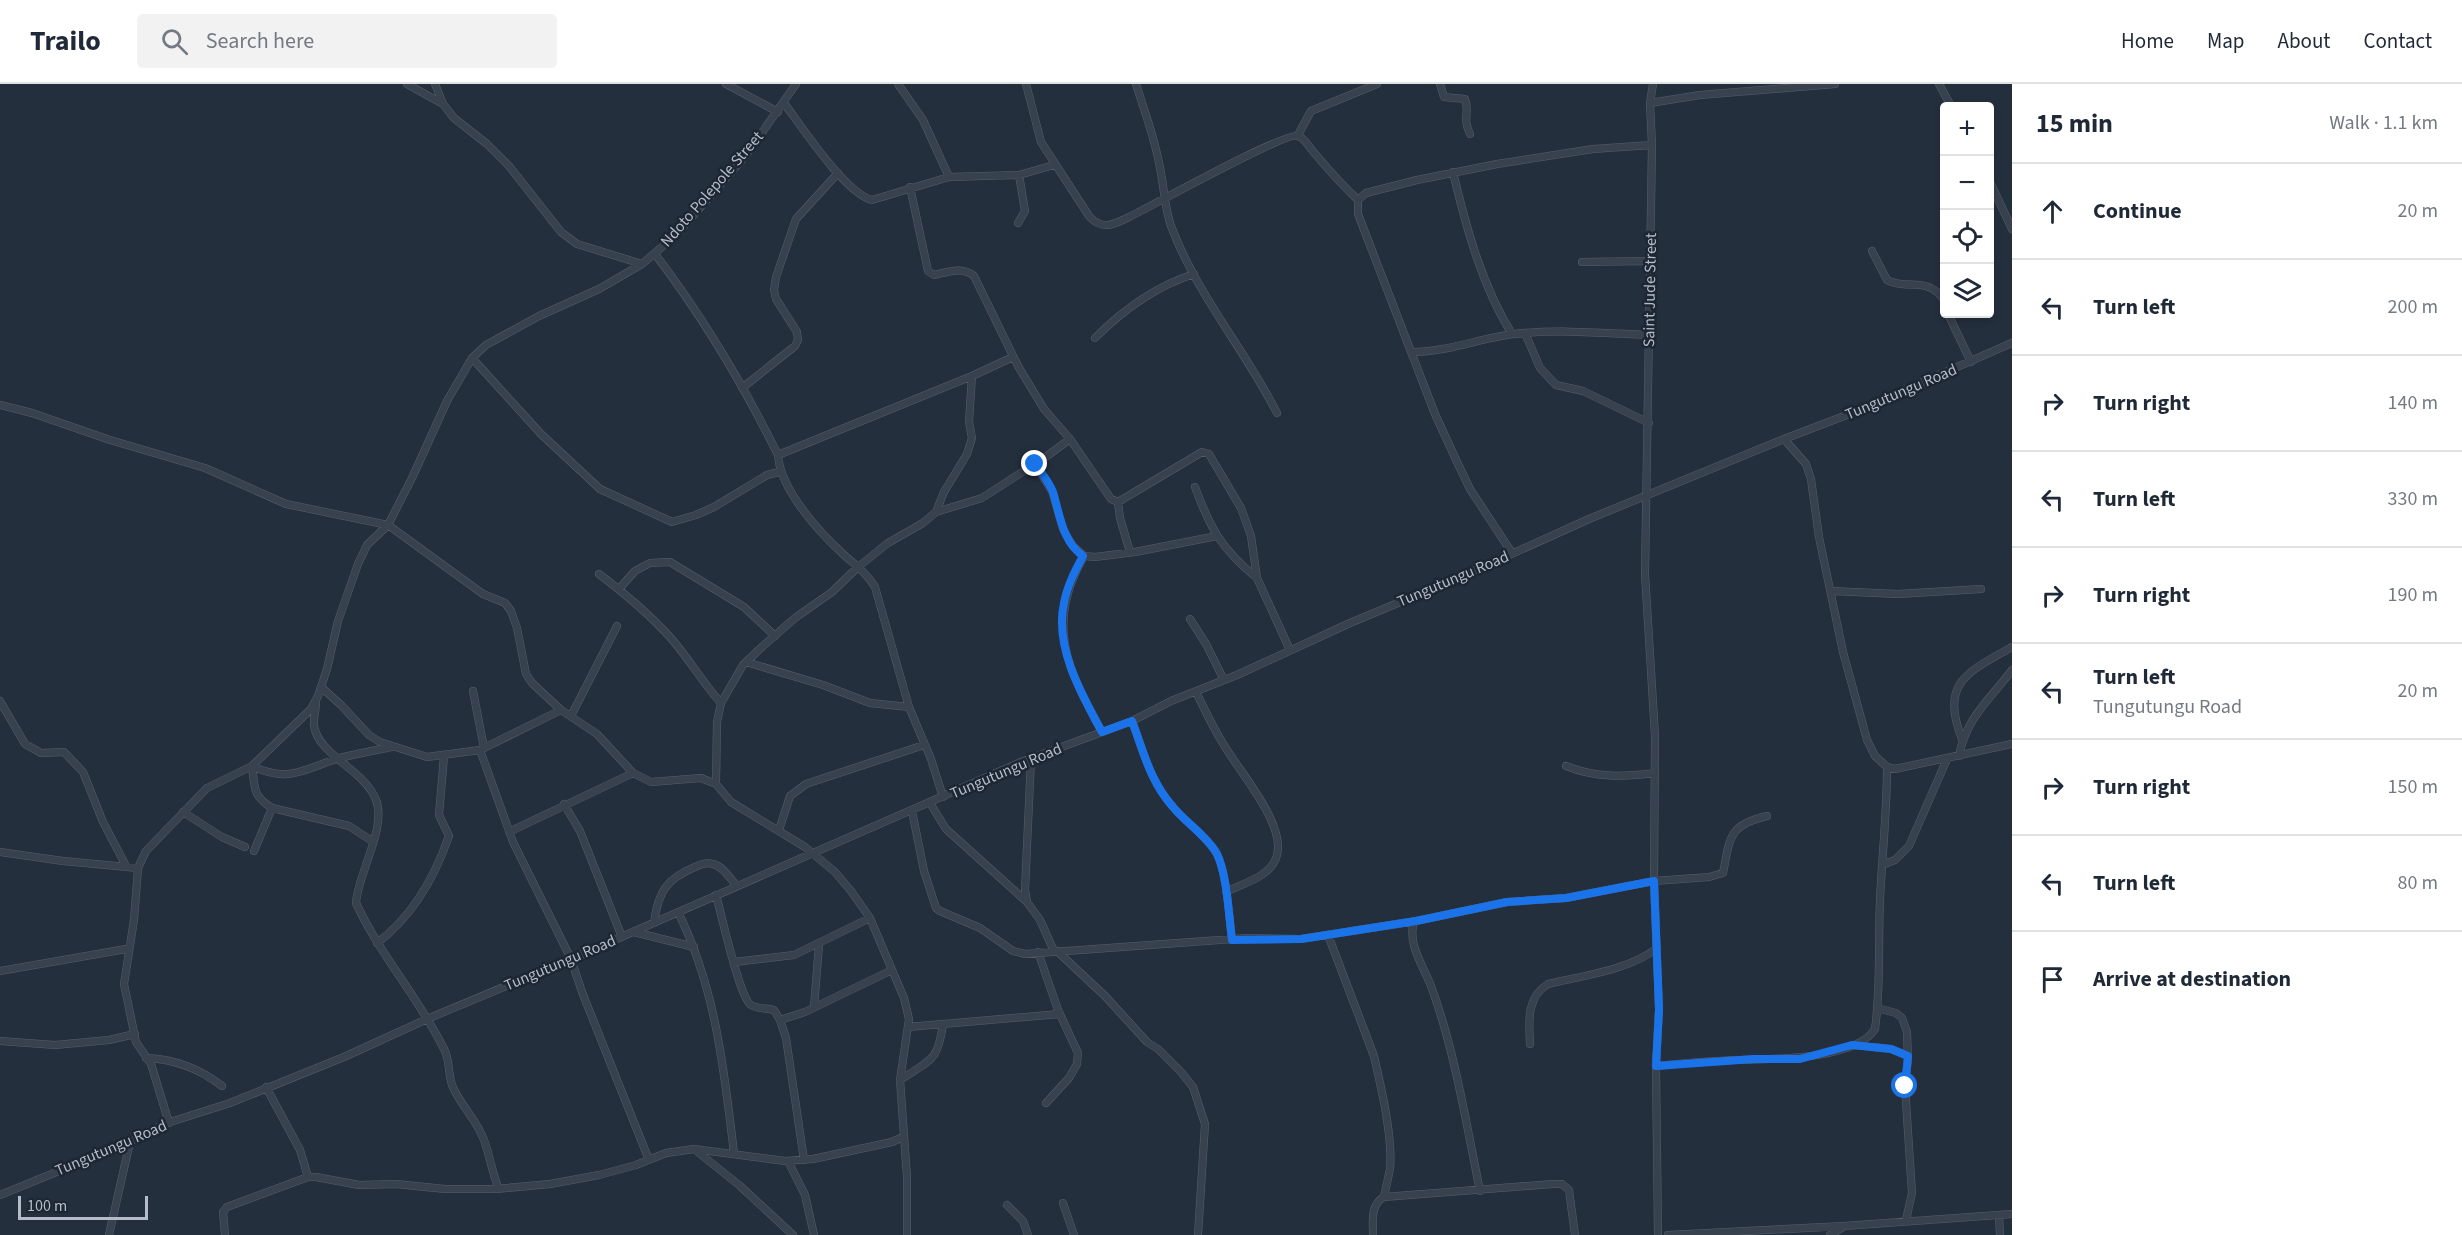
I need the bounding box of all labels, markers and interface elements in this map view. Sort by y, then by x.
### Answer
search box [137,14,557,68]
text: Trailo [30,21,101,61]
icon: search [158,25,191,58]
text: Search here [206,25,314,57]
text: Home [2121,26,2174,56]
text: Map [2207,26,2245,56]
text: About [2278,26,2330,56]
text: Contact [2363,26,2432,56]
map controls [1940,102,1994,318]
button: + [1940,102,1994,156]
text: 15 min [2036,105,2113,142]
text: Walk · 1.1 km [2329,109,2438,137]
street label: Ndoto Polepole Street [656,126,769,252]
button: − [1940,156,1994,210]
icon: ahead [2036,195,2069,228]
text: Continue [2093,195,2182,227]
text: 20 m [2398,197,2438,225]
button: locate [1940,210,1994,264]
street label: Saint Jude Street [1638,232,1662,347]
button: layers [1940,264,1994,318]
icon: left [2036,291,2069,324]
text: Turn left [2093,291,2175,323]
text: 200 m [2388,293,2438,321]
street label: Tungutungu Road [1842,359,1960,425]
icon: right [2036,387,2069,420]
text: Turn right [2093,387,2190,419]
text: 140 m [2388,389,2438,417]
route end [1021,450,1047,476]
icon: left [2036,483,2069,516]
text: Turn left [2093,483,2175,515]
text: 330 m [2388,485,2438,513]
street label: Tungutungu Road [1394,546,1512,612]
icon: right [2036,579,2069,612]
text: Turn right [2093,579,2190,611]
text: 190 m [2388,581,2438,609]
text: Turn left [2093,661,2175,693]
icon: left [2036,675,2069,708]
text: 20 m [2398,677,2438,705]
text: Tungutungu Road [2093,693,2242,721]
street label: Tungutungu Road [947,738,1065,804]
icon: right [2036,771,2069,804]
text: Turn right [2093,771,2190,803]
text: 150 m [2388,773,2438,801]
icon: left [2036,867,2069,900]
text: Turn left [2093,867,2175,899]
text: 80 m [2398,869,2438,897]
street label: Tungutungu Road [501,930,619,996]
icon: arrive [2036,963,2069,996]
text: Arrive at destination [2093,963,2291,995]
route start [1891,1072,1917,1098]
street label: Tungutungu Road [52,1115,170,1181]
scale bar [18,1193,148,1220]
text: 100 m [27,1195,67,1217]

